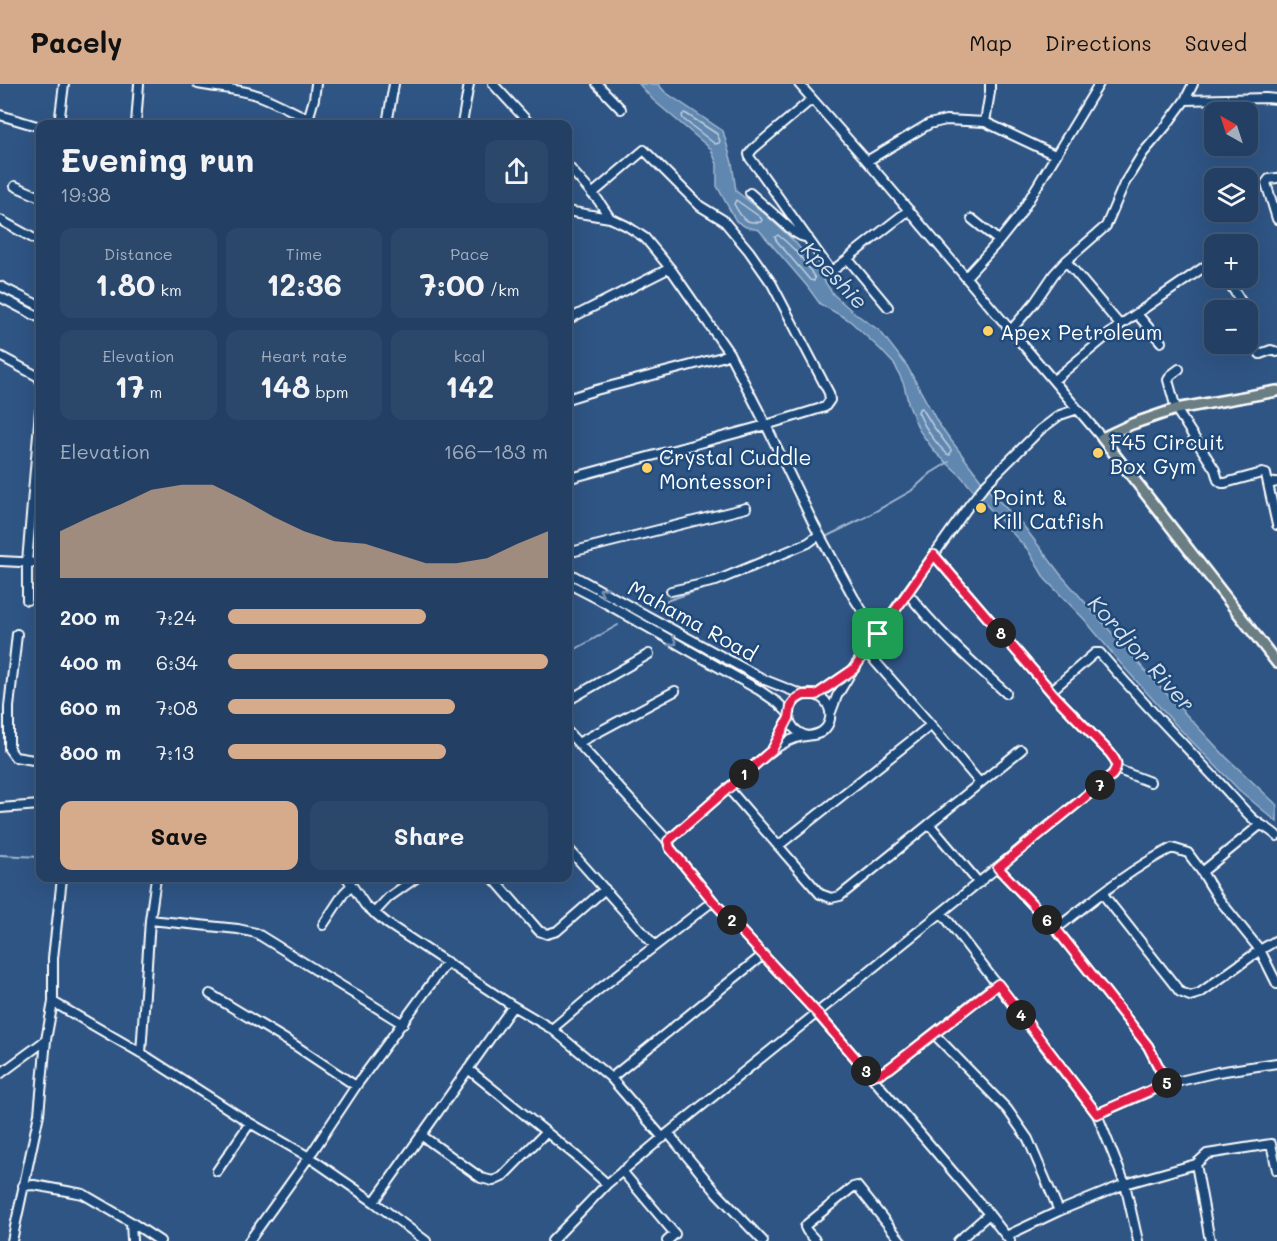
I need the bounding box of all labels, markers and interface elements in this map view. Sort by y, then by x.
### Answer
text: Pacely [30,24,122,60]
text: Map [969,29,1012,56]
text: Directions [1045,29,1152,56]
text: Saved [1185,29,1247,56]
north arrow [1204,102,1258,156]
map controls [1204,102,1258,354]
text: Evening run [60,137,254,180]
button: share [485,140,548,203]
button: layers [1204,168,1258,222]
text: 19:38 [60,181,111,207]
button: + [1204,234,1258,288]
water label: Kpeshie [795,235,875,315]
text: Distance [104,243,173,264]
text: Time [286,243,322,264]
text: Pace [450,243,489,264]
text: 1.80 [95,264,155,304]
text: 12:36 [266,264,342,304]
text: 7:00 [420,264,485,304]
text: km [155,279,182,300]
text: /km [485,279,519,300]
button: − [1204,300,1258,354]
place label: Apex Petroleum [1000,318,1162,345]
marker: Apex Petroleum [981,324,995,338]
text: Elevation [102,345,174,366]
text: Heart rate [261,345,347,366]
text: kcal [454,345,486,366]
text: 17 [114,366,144,406]
text: 148 [260,366,310,406]
text: 142 [445,366,494,406]
text: m [144,381,162,402]
text: bpm [310,381,348,402]
place label: F45 Circuit Box Gym [1110,428,1225,479]
text: Elevation [60,438,150,464]
text: 166–183 m [443,438,548,464]
place label: Crystal Cuddle Montessori [659,443,811,494]
marker: F45 Circuit Box Gym [1091,446,1105,460]
marker: Crystal Cuddle Montessori [640,461,654,475]
place label: Point & Kill Catfish [993,483,1103,534]
marker: Point & Kill Catfish [974,501,988,515]
street label: Mahama Road [624,573,762,667]
one-way arrow [599,587,609,598]
water label: Kordjor River [1082,589,1202,717]
text: 200 m [60,604,120,630]
text: 7:24 [156,604,196,630]
pin [852,608,903,659]
icon: arrive [861,617,894,650]
pin: 8 [986,618,1016,648]
text: 8 [996,622,1006,643]
one-way arrow [667,634,677,646]
text: 400 m [60,649,121,675]
text: 6:34 [156,649,198,675]
text: 600 m [60,694,121,720]
text: 7:08 [156,694,198,720]
text: 800 m [60,739,121,765]
text: 7:13 [156,739,194,765]
pin: 1 [729,759,759,789]
text: 1 [740,763,748,784]
pin: 7 [1085,770,1115,800]
text: 7 [1096,774,1104,795]
button: Save [60,801,298,870]
button: Share [310,801,548,870]
pin: 2 [717,905,747,935]
pin: 6 [1032,905,1062,935]
text: 2 [728,909,736,930]
text: 6 [1042,909,1052,930]
pin: 4 [1006,1000,1036,1030]
text: 4 [1016,1004,1026,1025]
pin: 3 [851,1056,881,1086]
text: 3 [861,1060,871,1081]
pin: 5 [1152,1068,1182,1098]
text: 5 [1162,1072,1172,1093]

